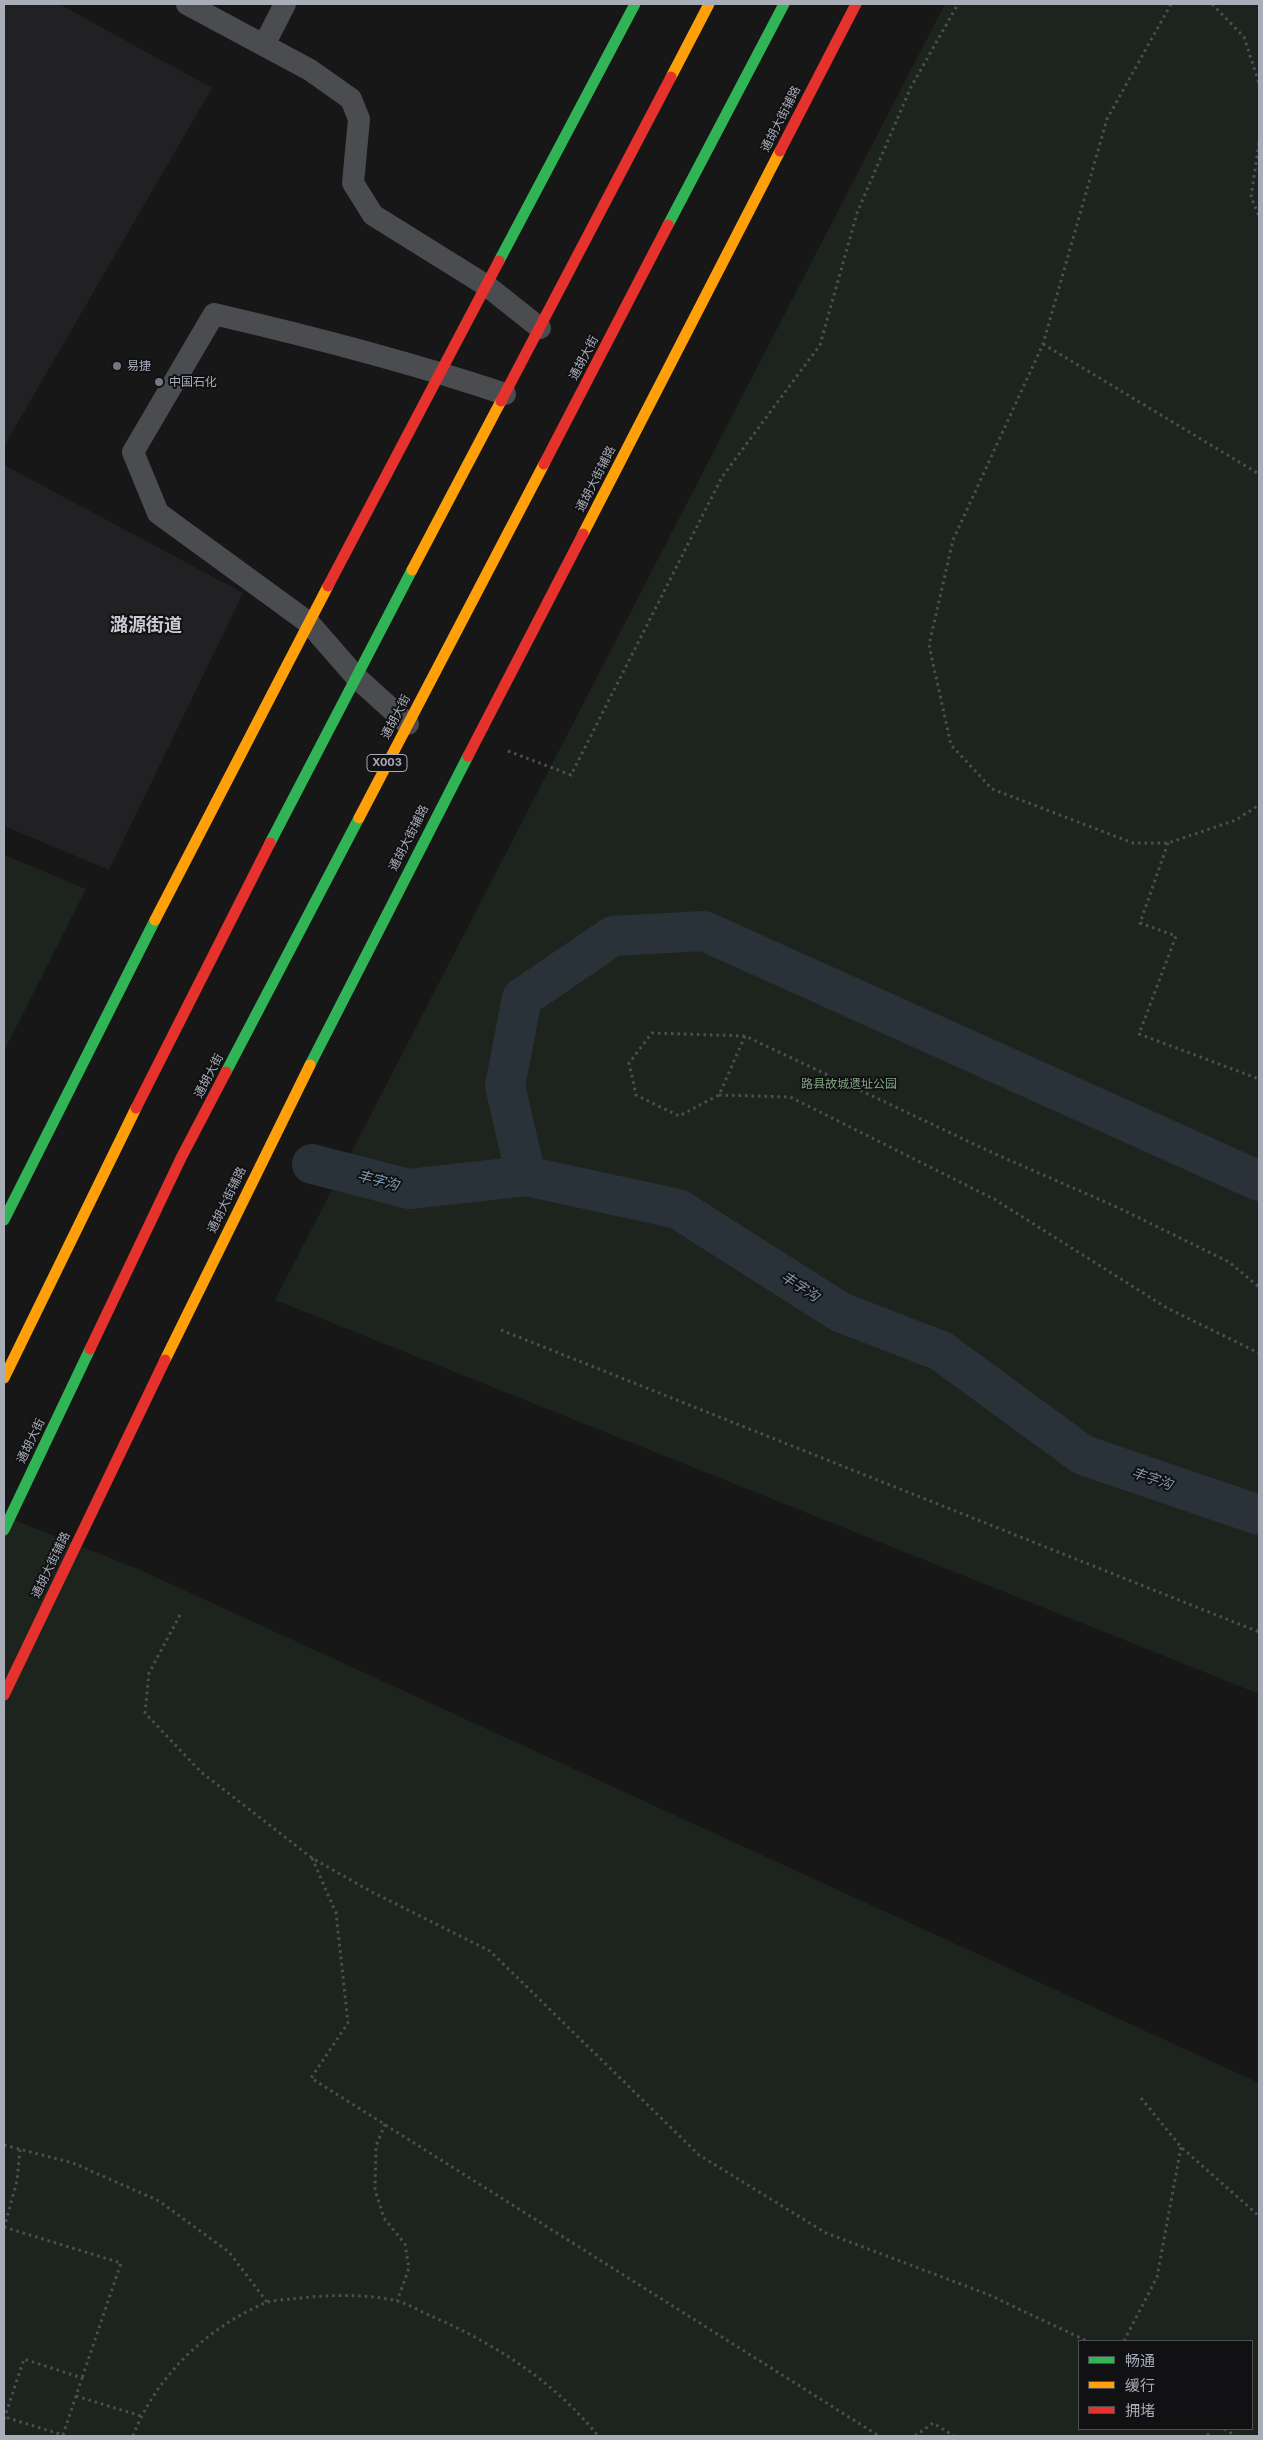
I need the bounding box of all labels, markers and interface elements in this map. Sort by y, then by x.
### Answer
street label: 通胡大街辅路 [758,84,804,154]
street label: 通胡大街 [566,333,602,383]
place label: 易捷 [127,359,151,373]
marker: 易捷 [111,360,123,372]
place label: 中国石化 [169,375,217,389]
marker: 中国石化 [153,376,165,388]
street label: 通胡大街辅路 [573,444,619,514]
district label: 潞源街道 [110,615,182,637]
street label: 通胡大街 [378,692,414,742]
road number: X003 [367,754,407,771]
street label: 通胡大街辅路 [386,803,432,873]
street label: 通胡大街 [191,1051,227,1101]
park label: 路县故城遗址公园 [801,1077,897,1091]
street label: 通胡大街辅路 [205,1164,249,1236]
water label: 丰字沟 [356,1167,400,1195]
water label: 丰字沟 [778,1269,822,1305]
street label: 通胡大街 [14,1416,48,1466]
water label: 丰字沟 [1129,1464,1175,1494]
street label: 通胡大街辅路 [29,1529,73,1601]
legend [1078,2340,1253,2430]
text: 畅通 [1125,2351,1155,2370]
text: 缓行 [1125,2376,1155,2395]
text: 拥堵 [1125,2401,1155,2420]

